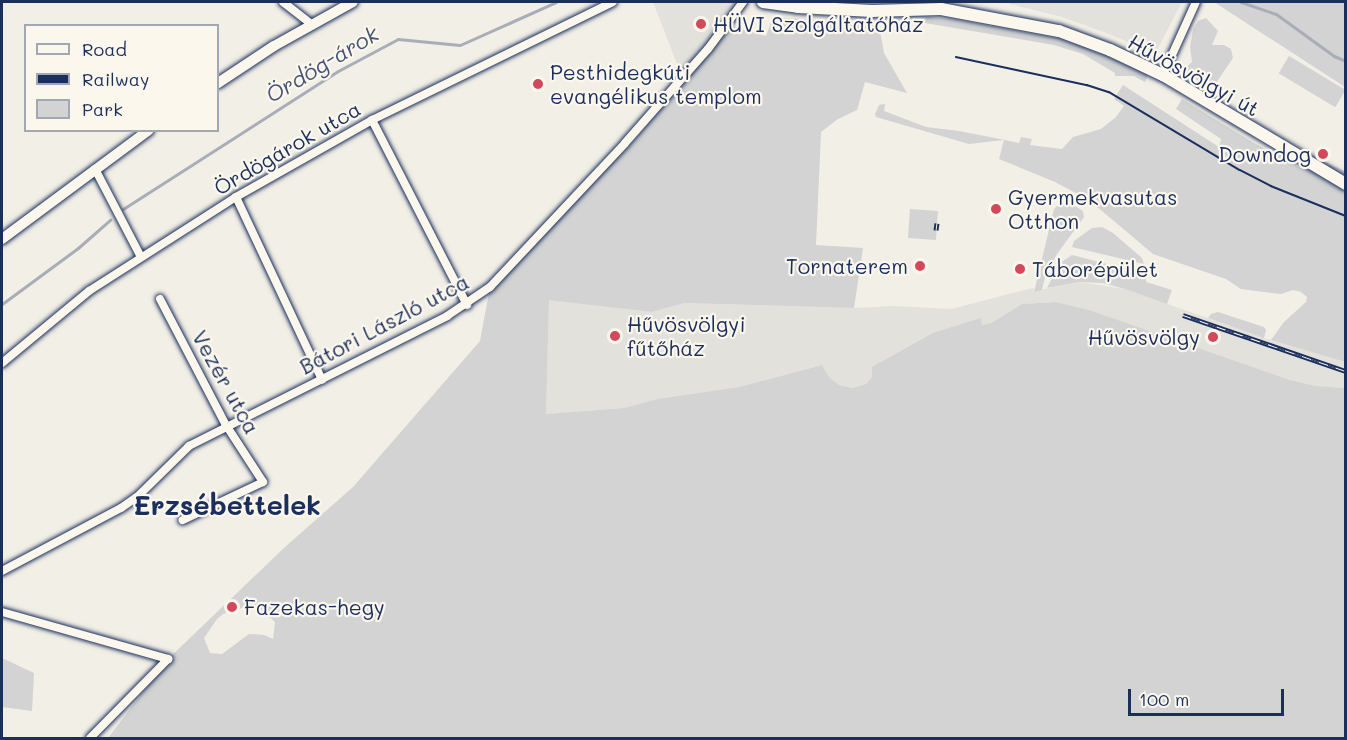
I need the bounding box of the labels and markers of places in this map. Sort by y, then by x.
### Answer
place label: HÜVI Szolgáltatóház [713,11,924,37]
marker: HÜVI Szolgáltatóház [694,17,708,31]
place label: Pesthidegkúti evangélikus templom [550,59,762,109]
marker: Pesthidegkúti evangélikus templom [531,77,545,91]
place label: Downdog [1218,141,1311,167]
marker: Downdog [1316,147,1330,161]
place label: Gyermekvasutas Otthon [1008,184,1177,234]
marker: Gyermekvasutas Otthon [989,202,1003,216]
place label: Tornaterem [786,253,908,279]
place label: Táborépület [1032,256,1158,282]
marker: Tornaterem [913,259,927,273]
marker: Táborépület [1013,262,1027,276]
place label: Hűvösvölgyi fűtőház [627,311,746,361]
place label: Hűvösvölgy [1088,324,1200,350]
marker: Hűvösvölgy [1204,328,1222,346]
marker: Hűvösvölgyi fűtőház [608,329,622,343]
place label: Fazekas-hegy [244,594,385,620]
marker: Fazekas-hegy [225,600,239,614]

